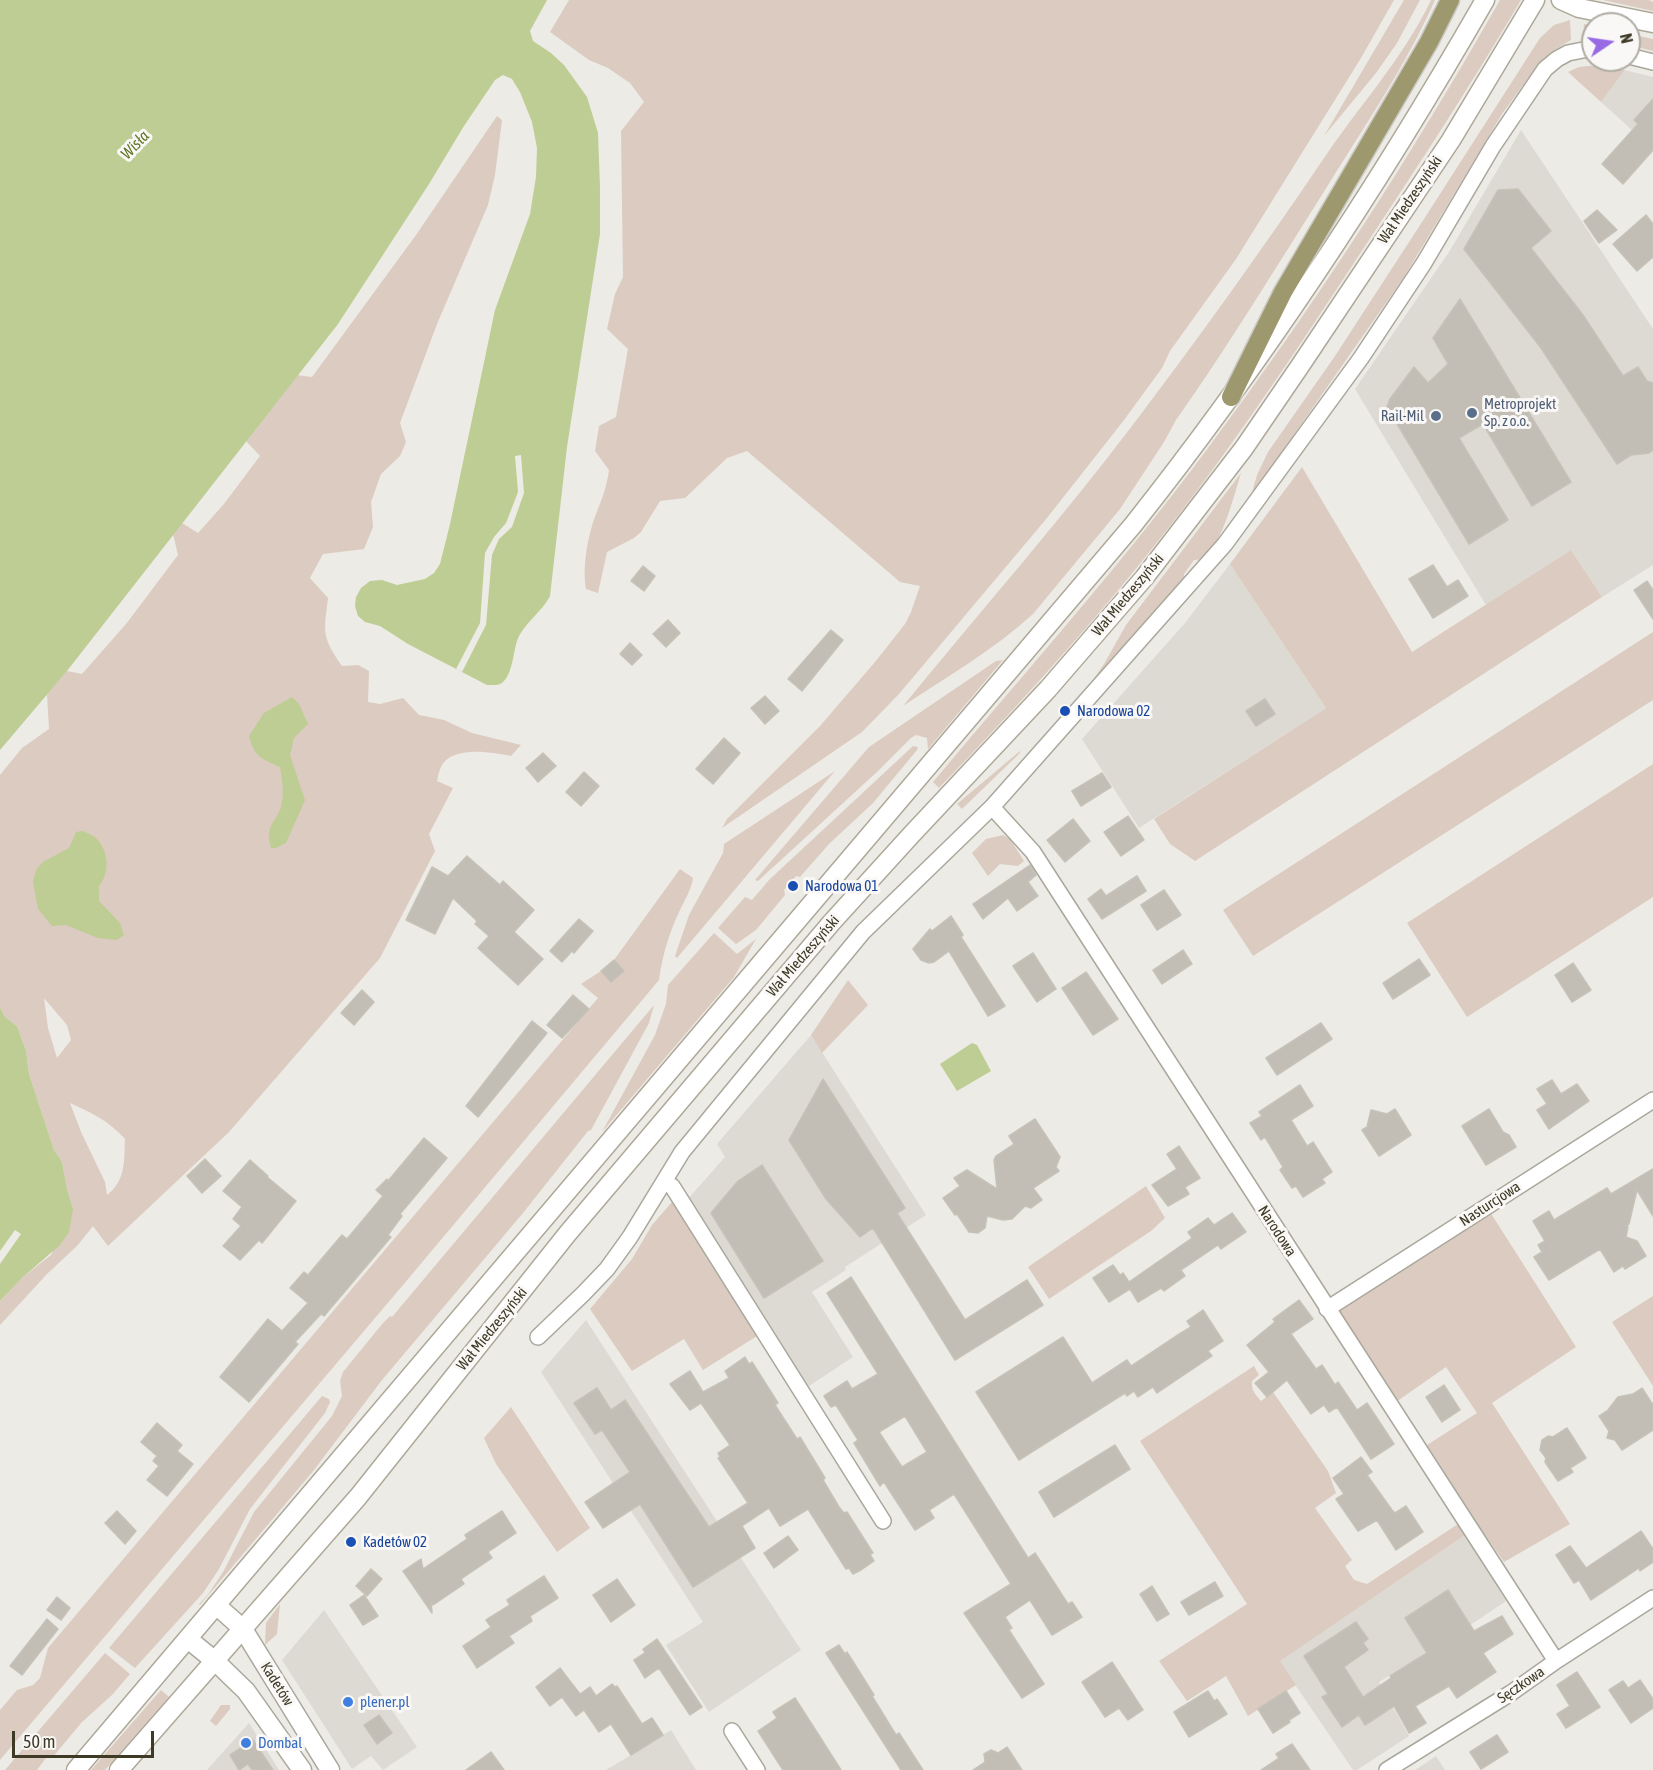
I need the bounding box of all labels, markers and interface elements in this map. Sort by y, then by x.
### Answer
north arrow [1581,12,1641,72]
text: N [1617,32,1636,45]
water label: Wisła [117,127,153,163]
street label: Wał Miedzeszyński [1374,153,1446,247]
place label: Metroprojekt Sp. z o.o. [1484,395,1556,430]
marker: Metroprojekt Sp. z o.o. [1465,406,1479,420]
place label: Rail-Mil [1381,407,1424,425]
marker: Rail-Mil [1429,409,1443,423]
street label: Wał Miedzeszyński [1088,550,1168,640]
place label: Narodowa 02 [1077,702,1150,720]
marker: Narodowa 02 [1058,704,1072,718]
place label: Narodowa 01 [805,877,878,895]
marker: Narodowa 01 [786,879,800,893]
street label: Wał Miedzeszyński [763,912,843,1000]
street label: Nasturcjowa [1456,1178,1524,1230]
street label: Narodowa [1254,1202,1300,1260]
street label: Wał Miedzeszyński [453,1284,531,1374]
place label: Kadetów 02 [363,1533,427,1551]
marker: Kadetów 02 [344,1535,358,1549]
street label: Kadetów [257,1659,297,1709]
street label: Sęczkowa [1494,1663,1548,1707]
place label: plener.pl [360,1693,409,1711]
marker: plener.pl [341,1695,355,1709]
scale bar [15,1719,158,1757]
text: 50 m [23,1731,55,1752]
place label: Dombal [258,1734,302,1752]
marker: Dombal [239,1736,253,1750]

